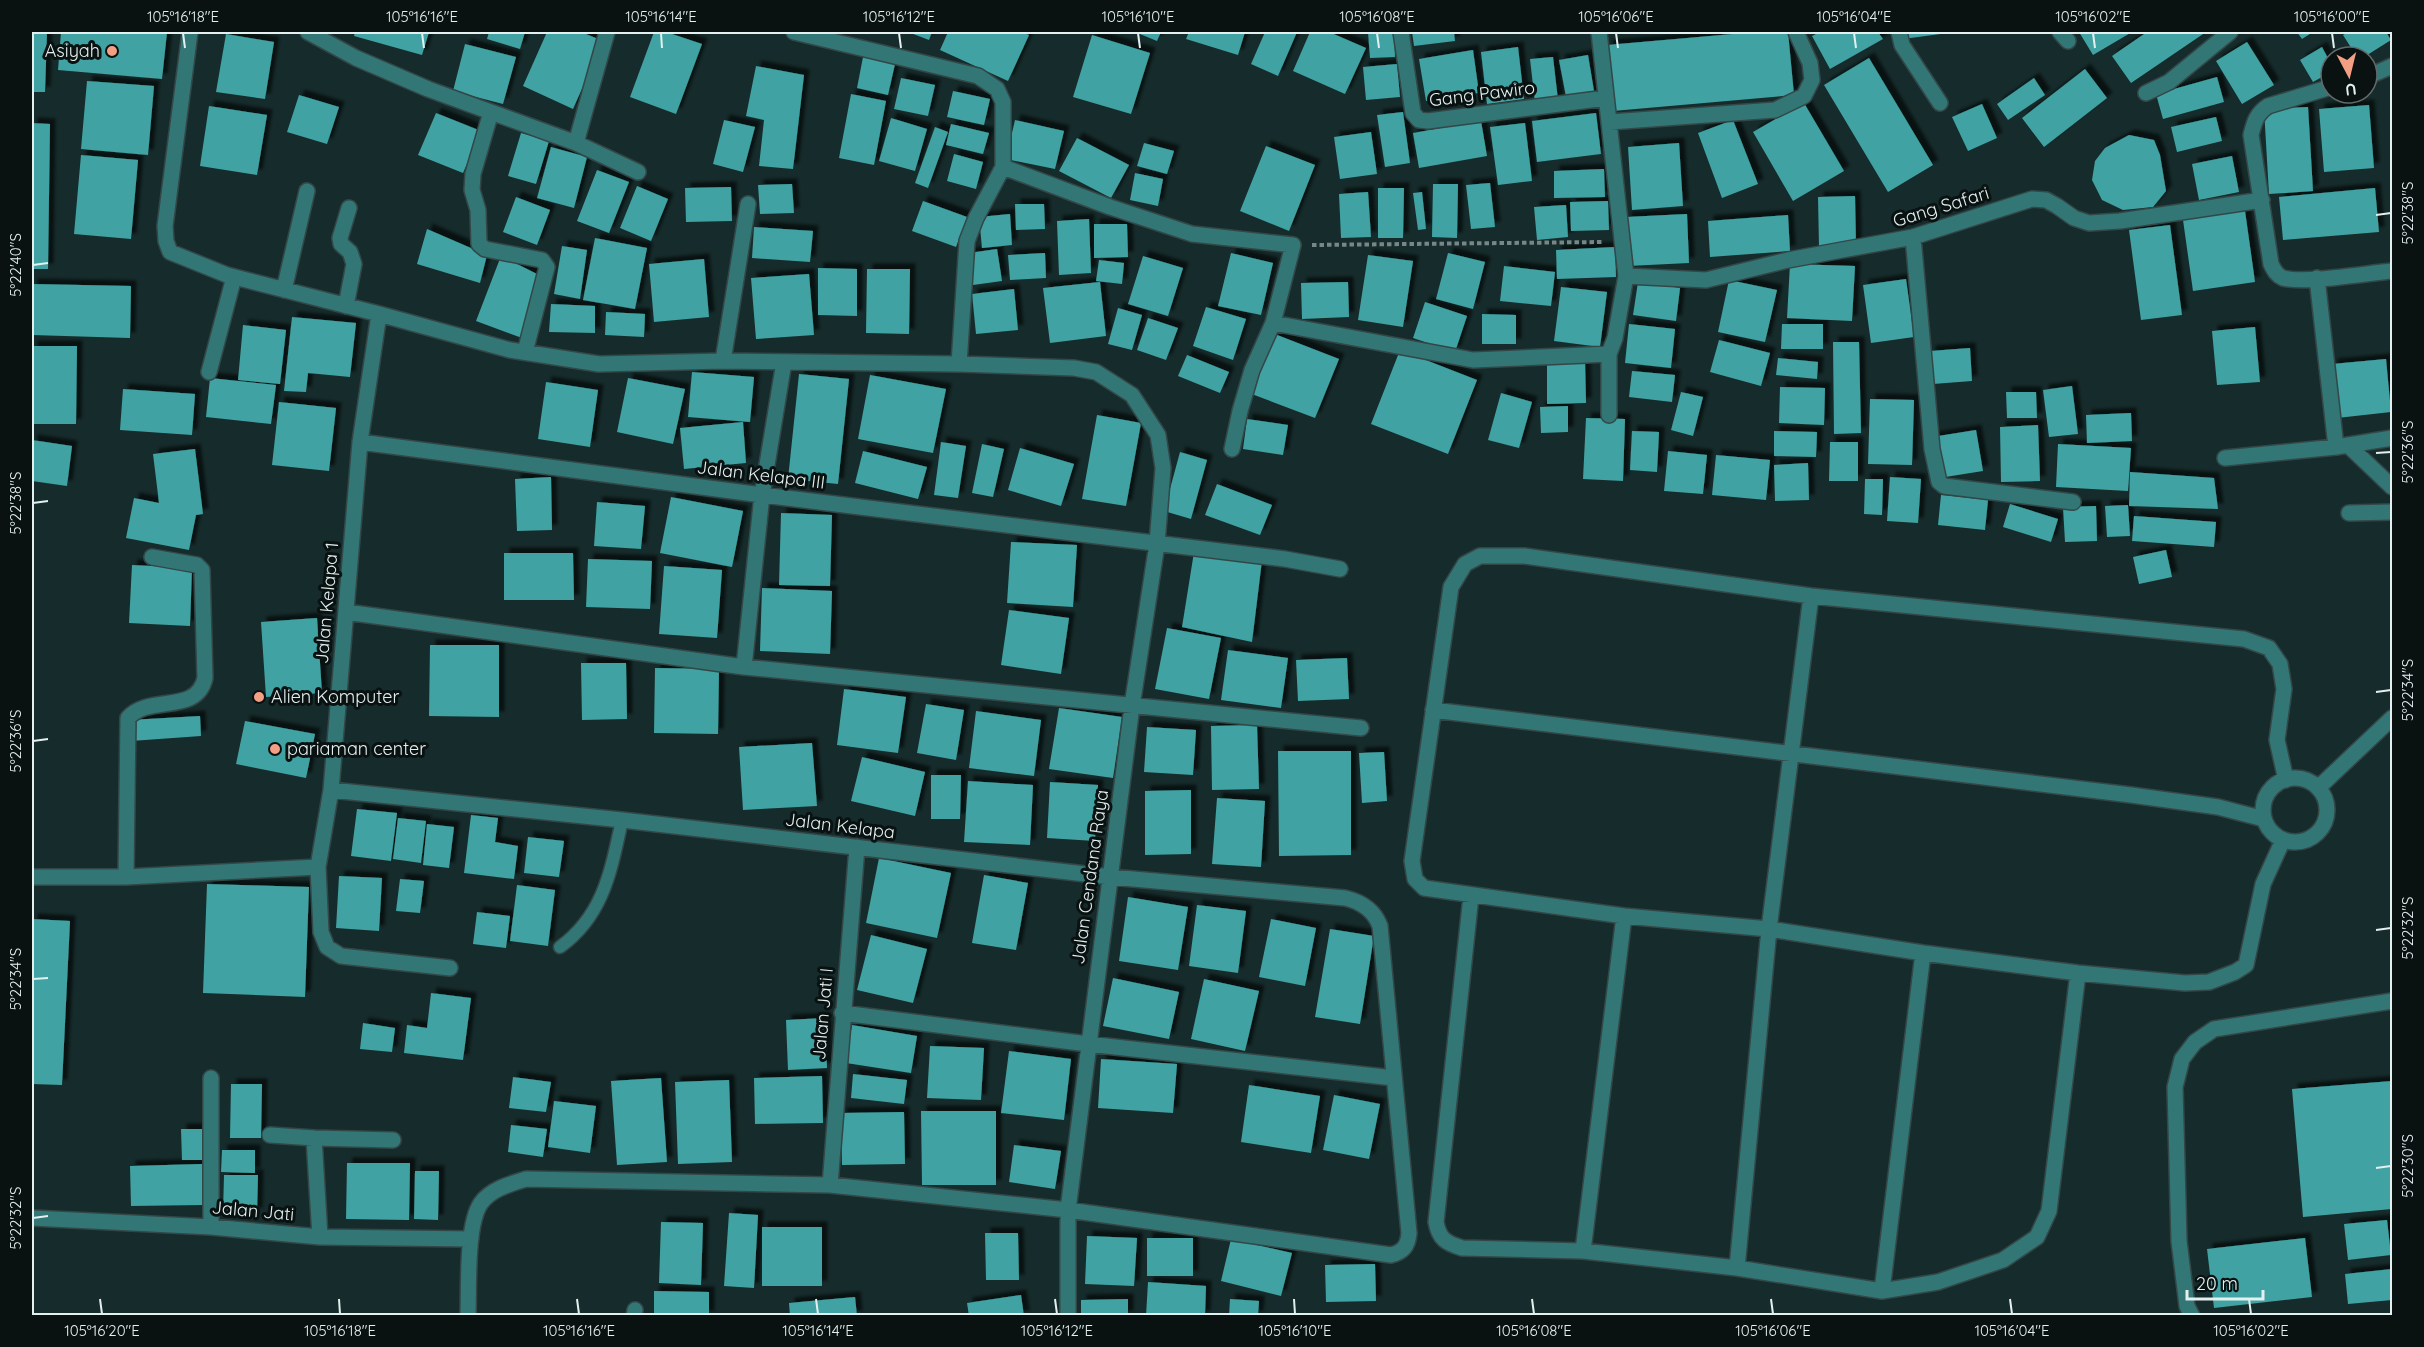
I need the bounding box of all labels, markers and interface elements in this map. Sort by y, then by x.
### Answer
text: 105°16'18"E [147,7,219,26]
text: 105°16'16"E [386,7,458,26]
text: 105°16'14"E [625,7,697,26]
text: 105°16'12"E [863,7,935,26]
text: 105°16'10"E [1102,7,1174,26]
text: 105°16'08"E [1339,7,1415,26]
text: 105°16'06"E [1578,7,1654,26]
text: 105°16'04"E [1816,7,1892,26]
text: 105°16'02"E [2055,7,2131,26]
text: 105°16'00"E [2294,7,2370,26]
place label: Asiyah [45,39,100,62]
marker: Asiyah [105,44,119,58]
north arrow [2319,45,2379,105]
street label: Gang Pawiro [1428,76,1536,111]
text: U [2344,79,2358,101]
street label: Gang Safari [1890,181,1992,232]
text: 5°22'38"S [2398,182,2417,244]
text: 5°22'40"S [6,233,25,297]
text: 5°22'36"S [2398,421,2417,483]
street label: Jalan Kelapa III [696,455,826,494]
text: 5°22'38"S [6,472,25,534]
street label: Jalan Kelapa 1 [310,541,343,665]
text: 5°22'34"S [2398,659,2417,721]
place label: Alien Komputer [271,685,400,708]
marker: Alien Komputer [252,690,266,704]
text: 5°22'36"S [6,710,25,772]
place label: pariaman center [287,737,426,760]
marker: pariaman center [268,742,282,756]
street label: Jalan Cendana Raya [1066,788,1113,966]
street label: Jalan Kelapa [784,807,896,844]
text: 5°22'32"S [2398,896,2417,960]
text: 5°22'34"S [6,948,25,1010]
street label: Jalan Jati I [807,967,838,1061]
text: 5°22'30"S [2398,1134,2417,1198]
text: 5°22'32"S [6,1186,25,1250]
street label: Jalan Jati [211,1195,295,1226]
scale bar [2187,1263,2264,1301]
text: 20 m [2196,1272,2238,1295]
text: 105°16'20"E [64,1321,140,1340]
text: 105°16'18"E [304,1321,376,1340]
text: 105°16'16"E [543,1321,615,1340]
text: 105°16'14"E [782,1321,854,1340]
text: 105°16'12"E [1021,1321,1093,1340]
text: 105°16'10"E [1259,1321,1331,1340]
text: 105°16'08"E [1496,1321,1572,1340]
text: 105°16'06"E [1735,1321,1811,1340]
text: 105°16'04"E [1974,1321,2050,1340]
text: 105°16'02"E [2213,1321,2289,1340]

